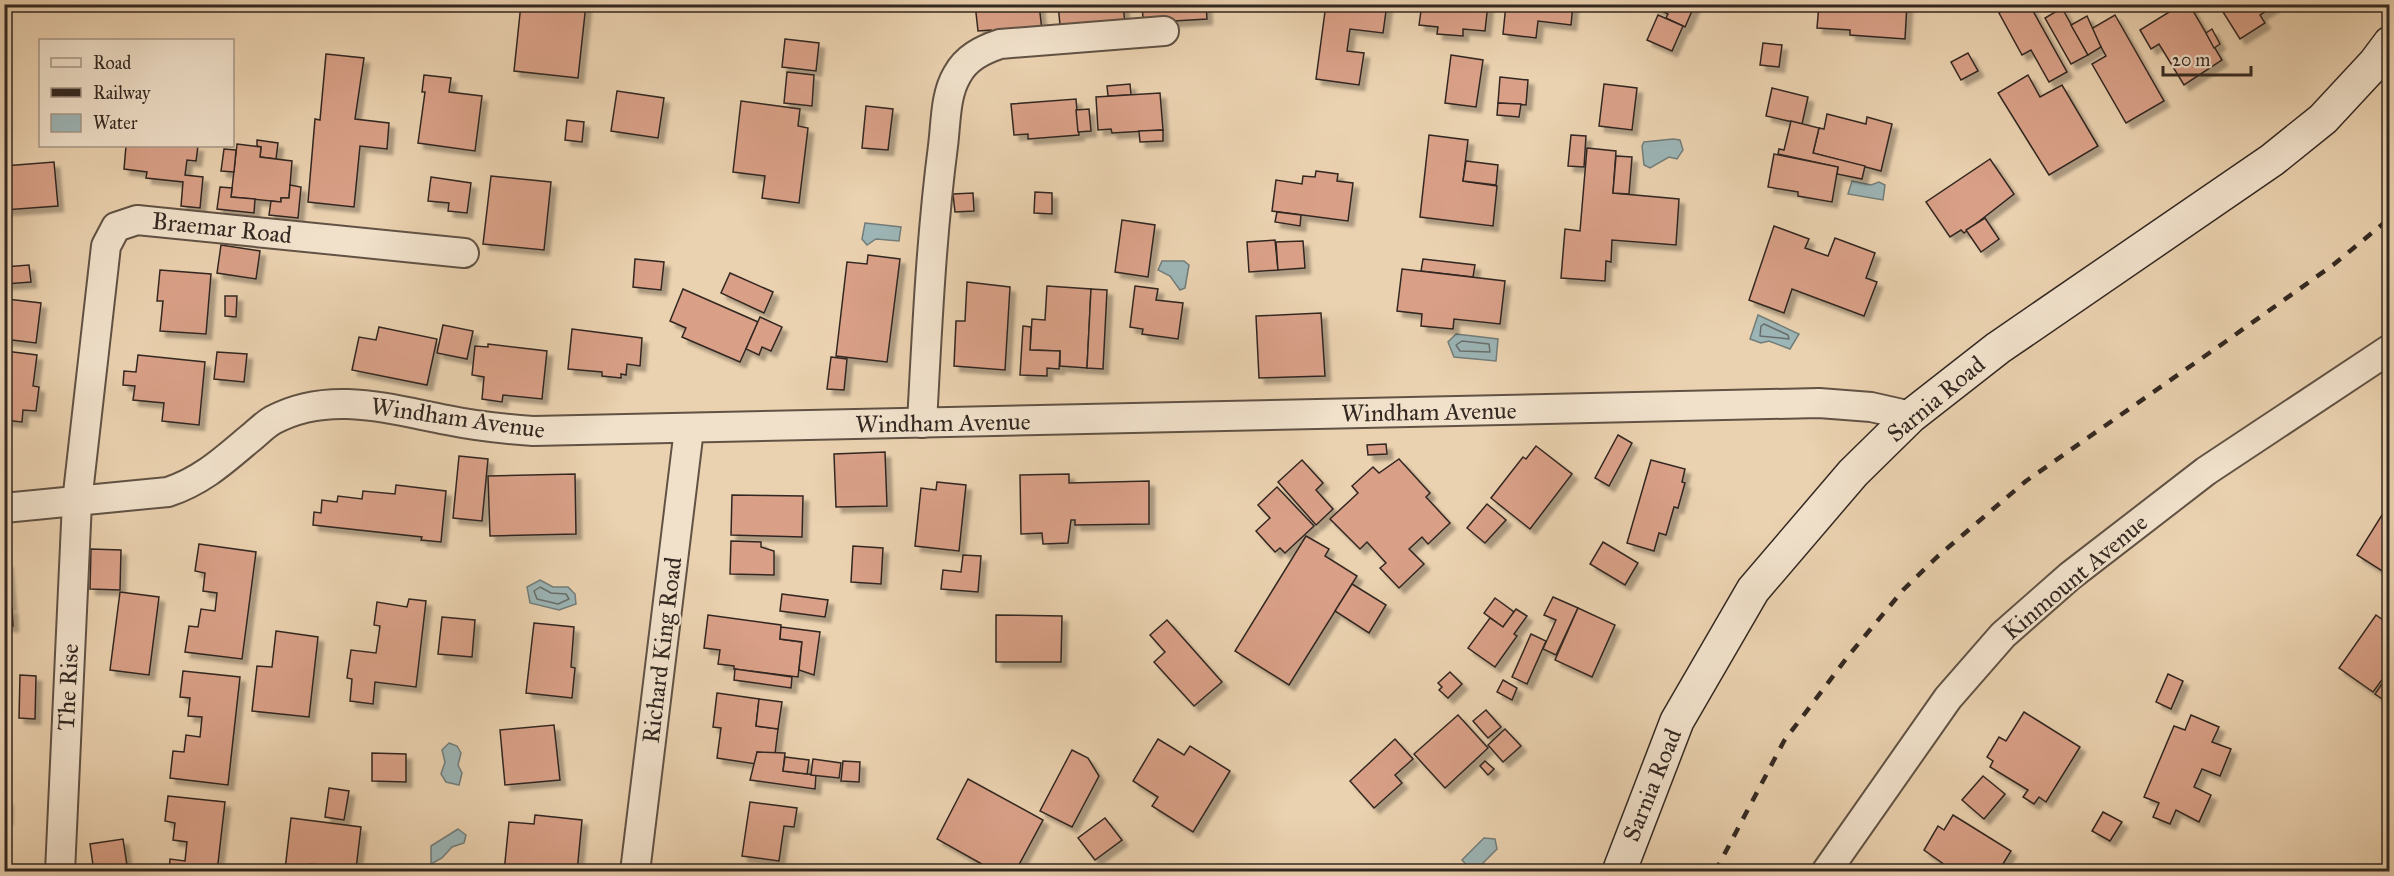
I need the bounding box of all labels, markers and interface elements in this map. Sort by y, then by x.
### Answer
legend [39,39,234,147]
scale bar [2163,39,2252,77]
text: 20 m [2172,49,2210,71]
text: Road [93,52,131,74]
text: Railway [93,82,151,104]
text: Water [93,112,138,134]
street label: Braemar Road [151,206,293,250]
street label: Sarnia Road [1881,349,1991,449]
street label: Windham Avenue [369,391,547,445]
street label: Windham Avenue [1341,395,1517,429]
street label: Windham Avenue [855,406,1031,440]
street label: Kinmount Avenue [1996,508,2154,646]
street label: Richard King Road [636,555,688,745]
street label: The Rise [51,643,85,731]
street label: Sarnia Road [1616,724,1688,846]

